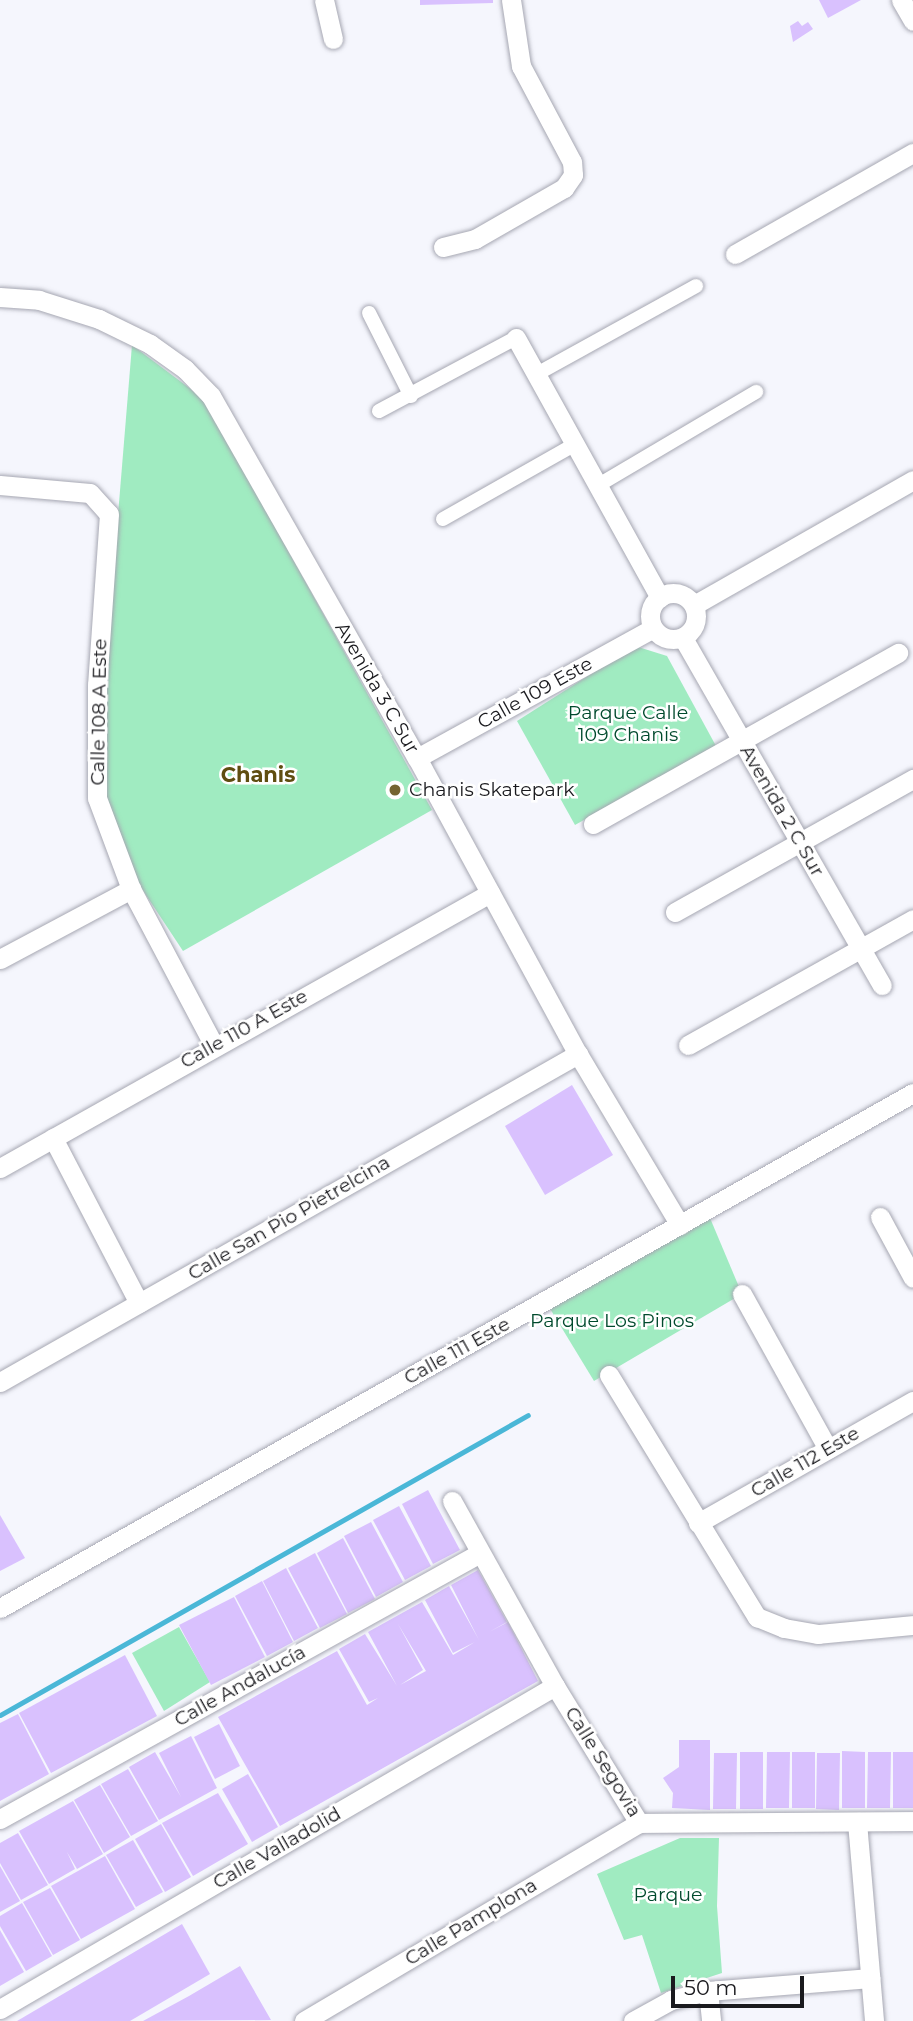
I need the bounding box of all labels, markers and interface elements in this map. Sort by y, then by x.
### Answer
street label: Avenida 3 C Sur [330,618,424,758]
street label: Calle 108 A Este [86,638,112,786]
street label: Calle 109 Este [474,652,596,734]
park label: Parque Calle 109 Chanis [568,702,688,746]
street label: Avenida 2 C Sur [735,741,829,881]
district label: Chanis [221,762,295,788]
place label: Chanis Skatepark [409,779,574,801]
marker: Chanis Skatepark [387,782,403,798]
street label: Calle 110 A Este [176,985,312,1073]
street label: Calle San Pio Pietrelcina [184,1151,394,1285]
park label: Parque Los Pinos [530,1310,694,1332]
street label: Calle 111 Este [400,1313,514,1389]
street label: Calle 112 Este [747,1422,863,1502]
street label: Calle Andalucía [170,1641,310,1731]
street label: Calle Segovia [560,1703,646,1821]
street label: Calle Valladolid [209,1802,345,1894]
street label: Calle Pamplona [401,1874,541,1970]
park label: Parque [633,1884,703,1906]
scale bar [675,1962,808,2006]
text: 50 m [684,1975,738,2000]

